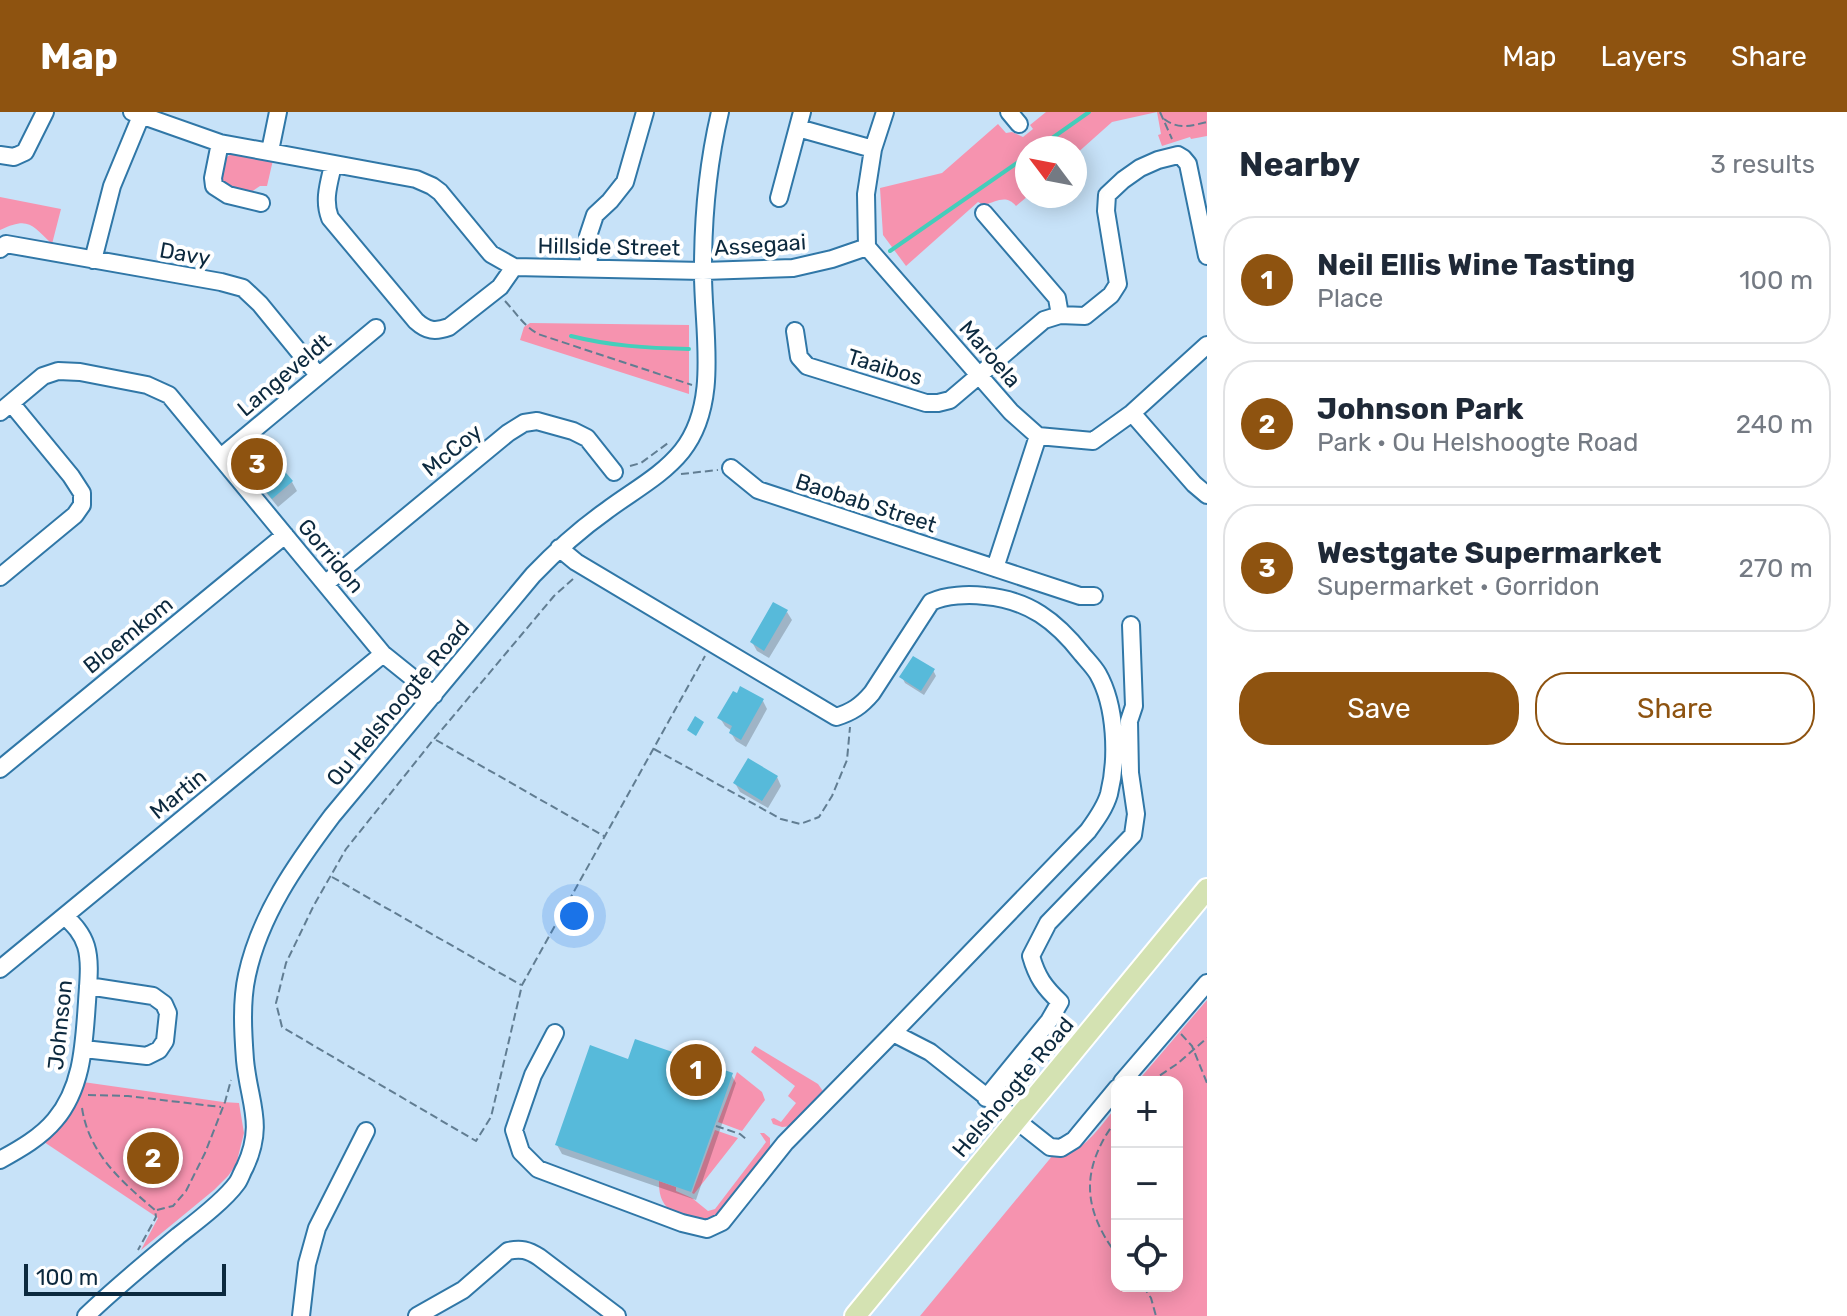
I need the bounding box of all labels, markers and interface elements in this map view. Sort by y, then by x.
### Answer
text: Map [40,33,118,79]
text: Map [1502,40,1557,73]
text: Layers [1601,40,1687,73]
text: Share [1731,40,1807,73]
north arrow [1015,136,1087,208]
text: Nearby [1239,144,1360,185]
text: 3 results [1710,149,1815,180]
street label: Assegaai [713,228,807,262]
street label: Hillside Street [537,232,681,262]
street label: Davy [157,236,213,272]
text: Neil Ellis Wine Tasting [1317,247,1635,283]
text: 1 [1261,265,1273,296]
text: 100 m [1739,265,1813,296]
text: Place [1317,283,1383,314]
street label: Maroela [954,315,1026,393]
street label: Langeveldt [232,328,337,422]
street label: Taaibos [844,343,926,391]
text: Johnson Park [1317,391,1524,427]
text: 2 [1259,409,1275,440]
text: 240 m [1736,409,1813,440]
street label: McCoy [417,418,487,482]
text: Park · Ou Helshoogte Road [1317,427,1638,458]
pin: 3 [231,434,283,494]
street label: Baobab Street [792,467,940,539]
street label: Gorridon [292,513,370,599]
text: Westgate Supermarket [1317,535,1661,571]
text: 3 [1258,553,1276,584]
text: 270 m [1738,553,1813,584]
text: Supermarket · Gorridon [1317,571,1600,602]
street label: Bloemkom [78,591,178,679]
street label: Ou Helshoogte Road [321,615,475,791]
button: Save [1239,672,1519,745]
button: Share [1535,672,1815,745]
street label: Martin [144,763,212,825]
your location [554,896,594,936]
street label: Johnson [42,979,78,1071]
street label: Helshoogte Road [946,1011,1080,1163]
pin: 1 [670,1040,722,1100]
map controls [1111,1076,1183,1292]
button: + [1111,1076,1183,1148]
pin: 2 [127,1128,179,1188]
button: − [1111,1148,1183,1220]
button: locate [1111,1220,1183,1292]
scale bar [24,1260,226,1296]
text: 100 m [36,1264,98,1291]

